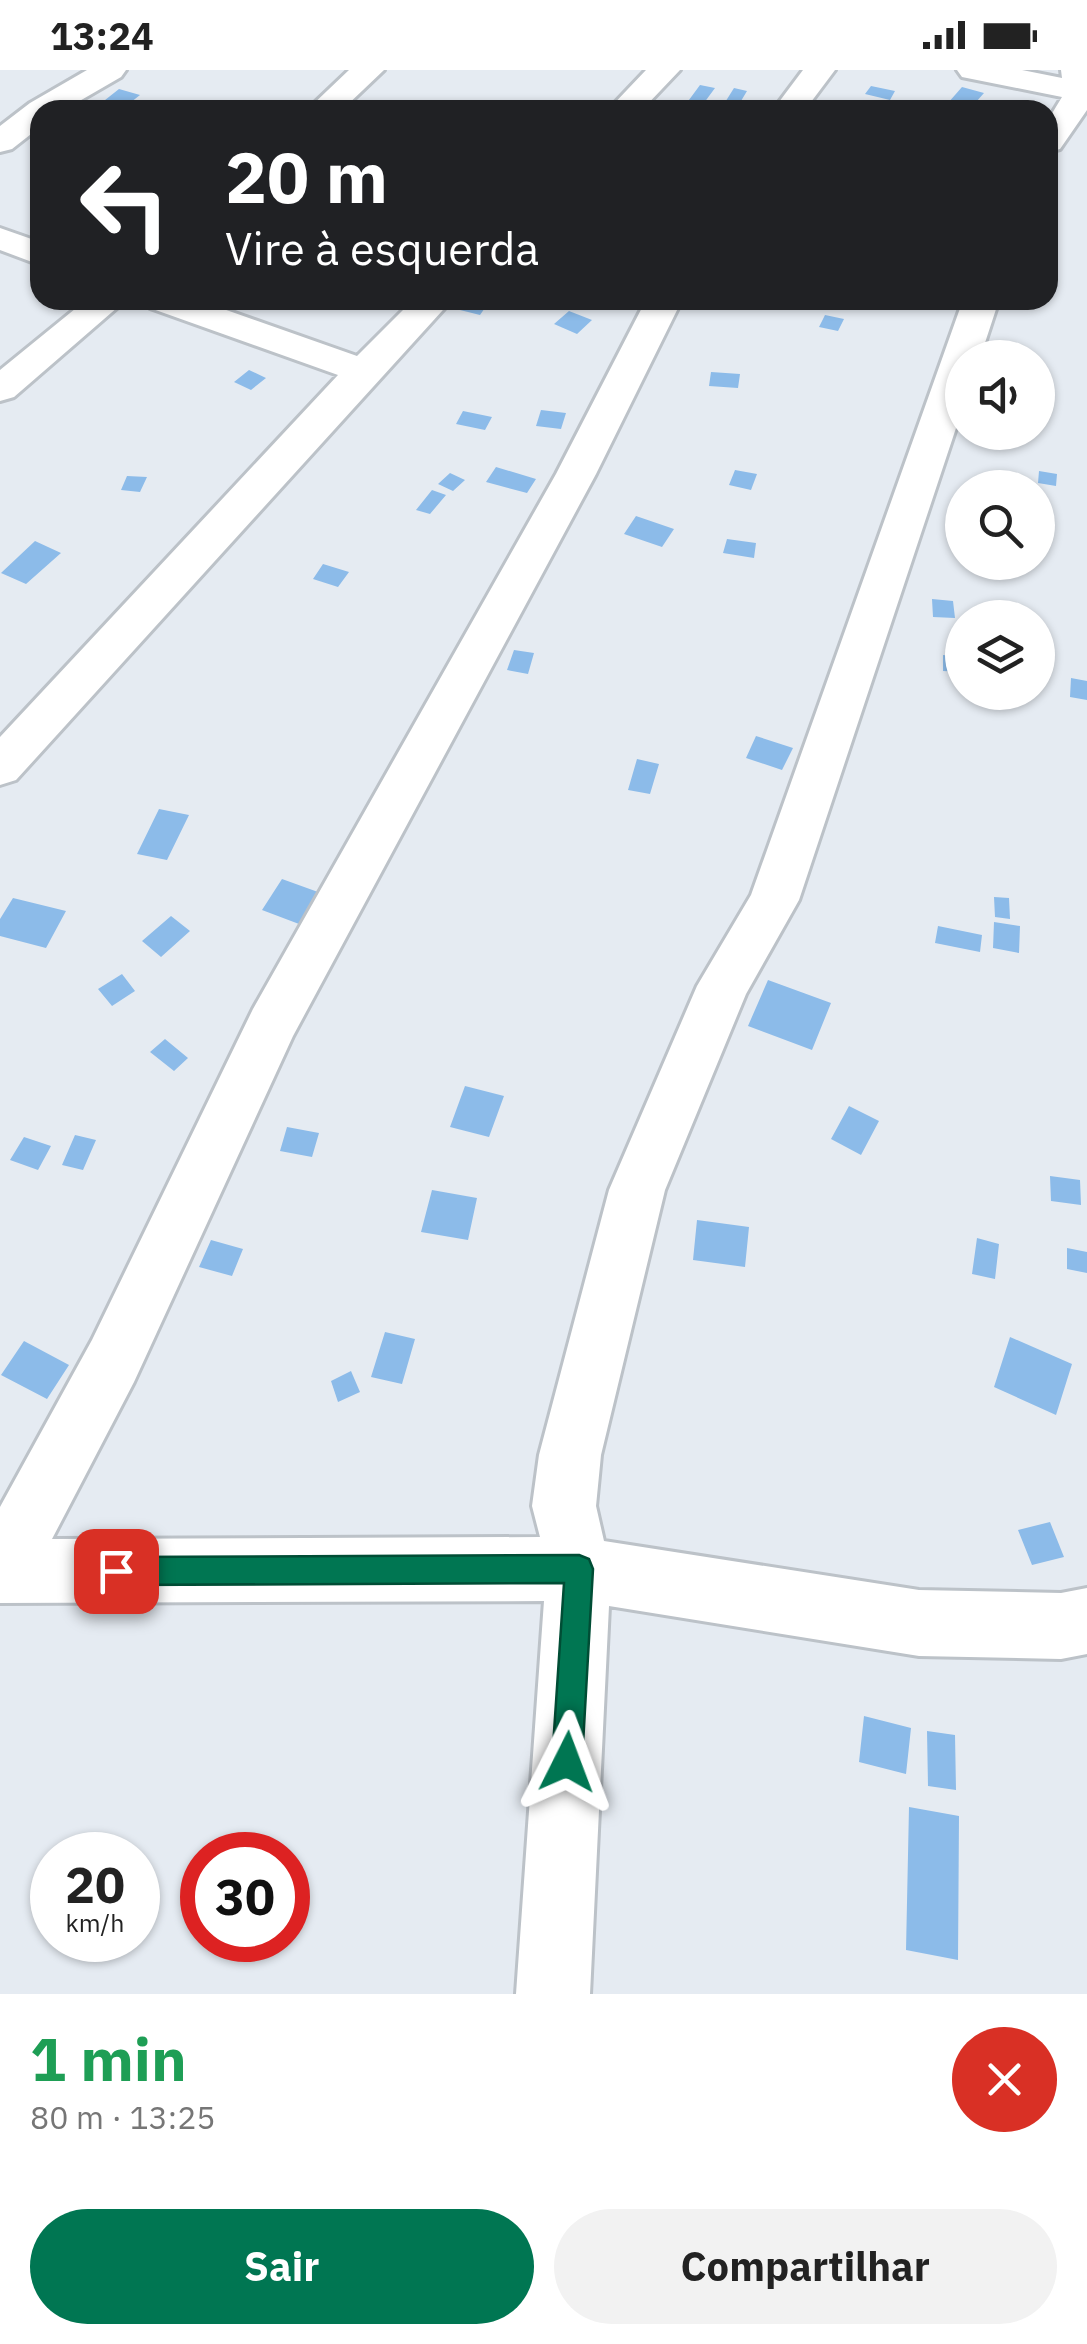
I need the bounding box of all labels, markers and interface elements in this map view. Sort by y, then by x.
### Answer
text: 13:24 [50,11,154,60]
text: 20 m [225,131,388,222]
icon: left [60,140,190,270]
text: Vire à esquerda [225,219,539,277]
map controls [945,340,1055,710]
button: sound [945,340,1055,450]
button: search [945,470,1055,580]
button: layers [945,600,1055,710]
pin [74,1529,159,1614]
icon: arrive [89,1544,144,1599]
position arrow [515,1710,619,1814]
speed limit sign: 30 [180,1832,310,1962]
text: 20 [65,1852,125,1917]
text: km/h [66,1906,124,1939]
text: 1 min [30,2019,187,2098]
button: close [952,2027,1057,2132]
text: 80 m · 13:25 [30,2096,216,2138]
button: Sair [30,2209,534,2324]
button: Compartilhar [554,2209,1057,2324]

